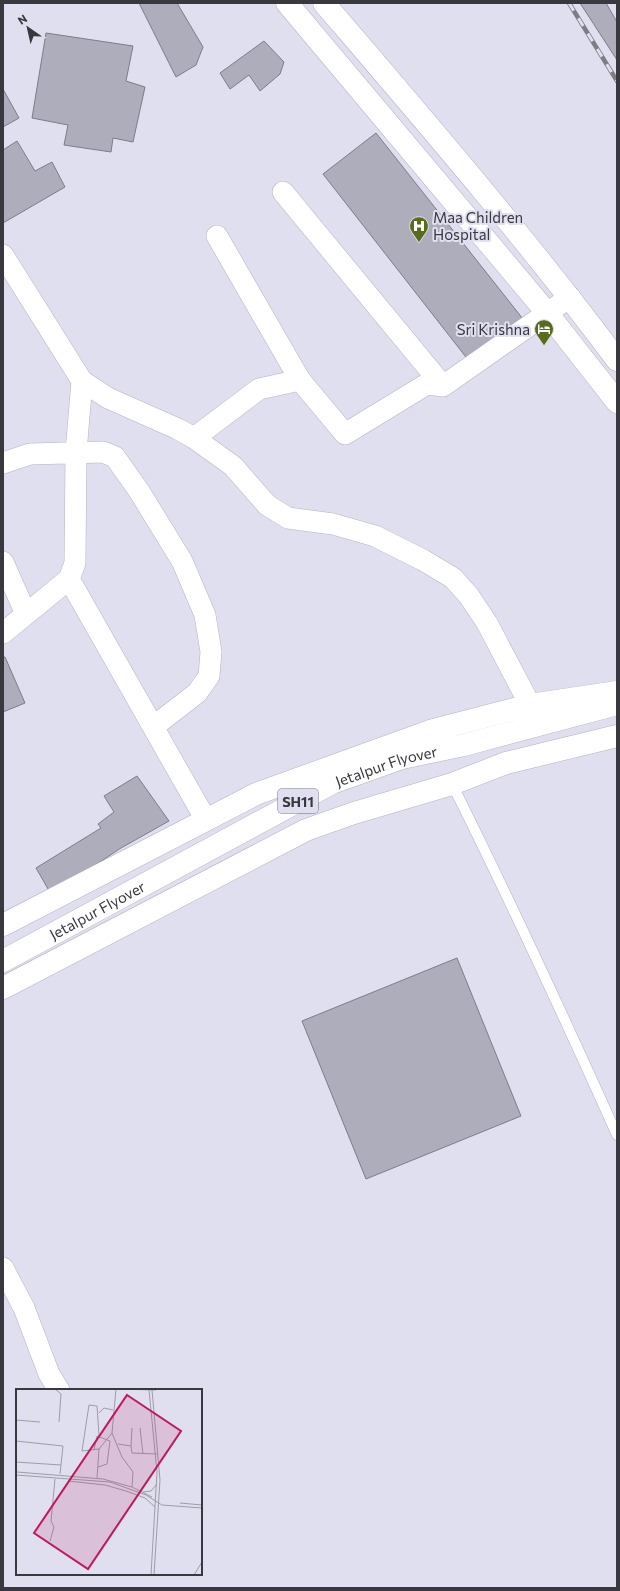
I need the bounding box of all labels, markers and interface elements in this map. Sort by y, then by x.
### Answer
north arrow [8,8,48,48]
text: N [15,12,29,27]
place label: Maa Children Hospital [433,208,523,243]
hospital icon: Maa Children Hospital [408,215,430,243]
hotel icon: Sri Krishna [533,318,555,346]
place label: Sri Krishna [457,320,530,338]
street label: Jetalpur Flyover [333,742,439,790]
road number: SH11 [278,789,318,813]
street label: Jetalpur Flyover [46,877,148,943]
inset map [16,1389,202,1575]

